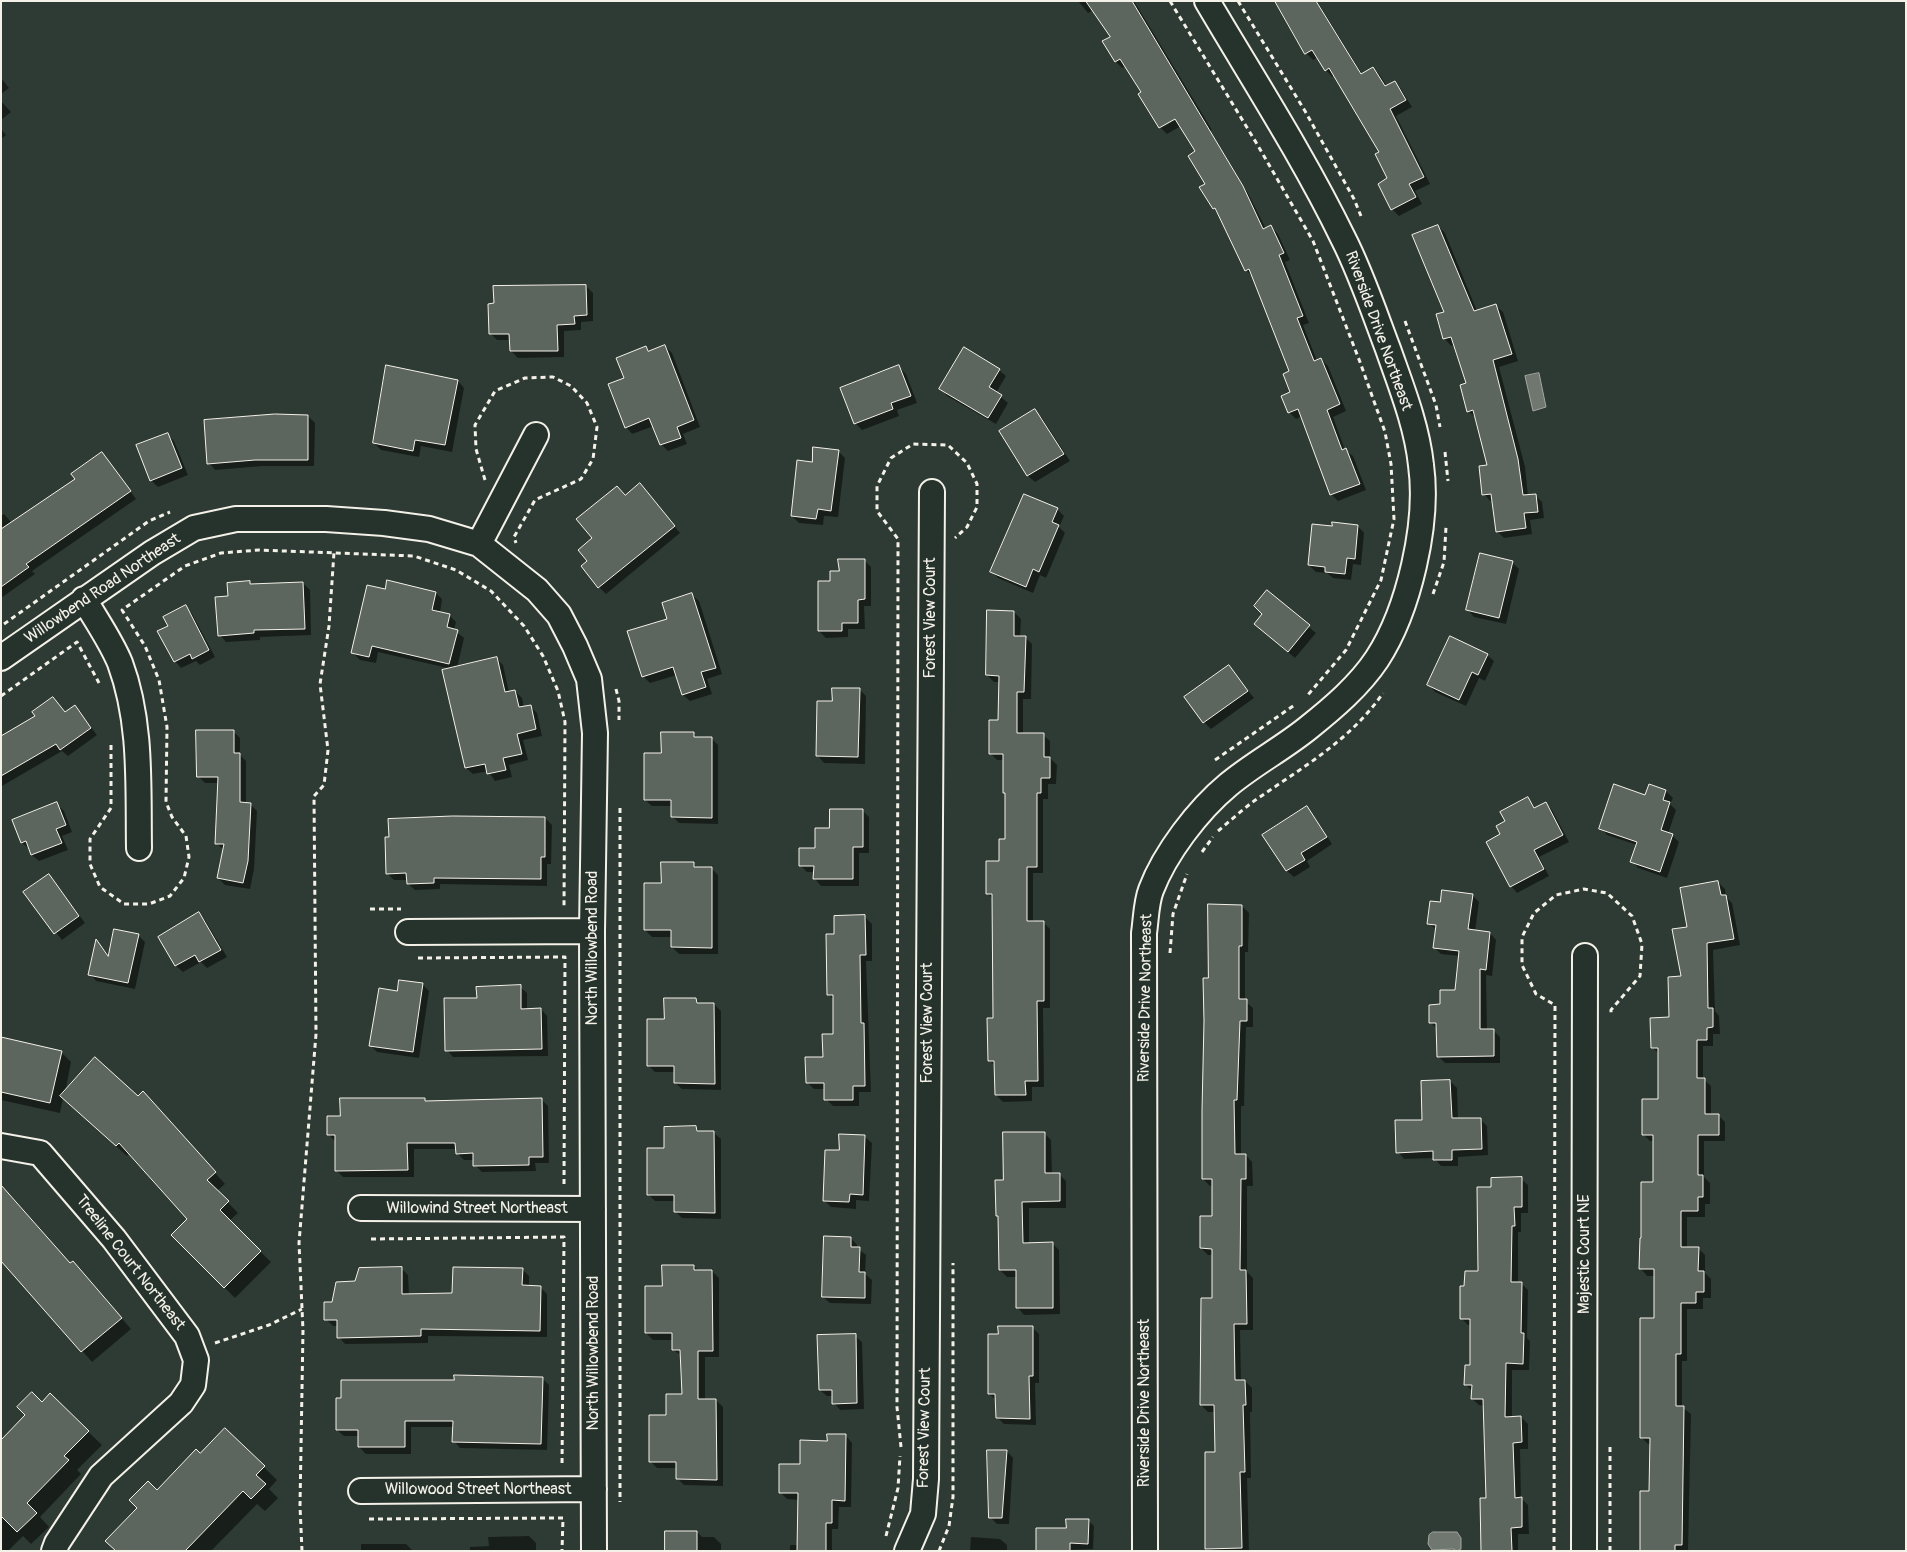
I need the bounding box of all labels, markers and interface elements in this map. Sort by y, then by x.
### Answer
street label: Riverside Drive Northeast [1340,249,1416,413]
street label: Willowbend Road Northeast [21,530,185,648]
street label: Forest View Court [921,557,941,679]
street label: North Willowbend Road [583,871,603,1025]
street label: Riverside Drive Northeast [1135,914,1157,1082]
street label: Forest View Court [918,962,938,1084]
street label: Treeline Court Northeast [71,1191,189,1335]
street label: Majestic Court NE [1575,1194,1595,1314]
street label: Willowind Street Northeast [386,1199,568,1219]
street label: North Willowbend Road [584,1276,604,1430]
street label: Riverside Drive Northeast [1135,1319,1155,1487]
street label: Forest View Court [914,1367,936,1489]
street label: Willowood Street Northeast [385,1480,571,1500]

